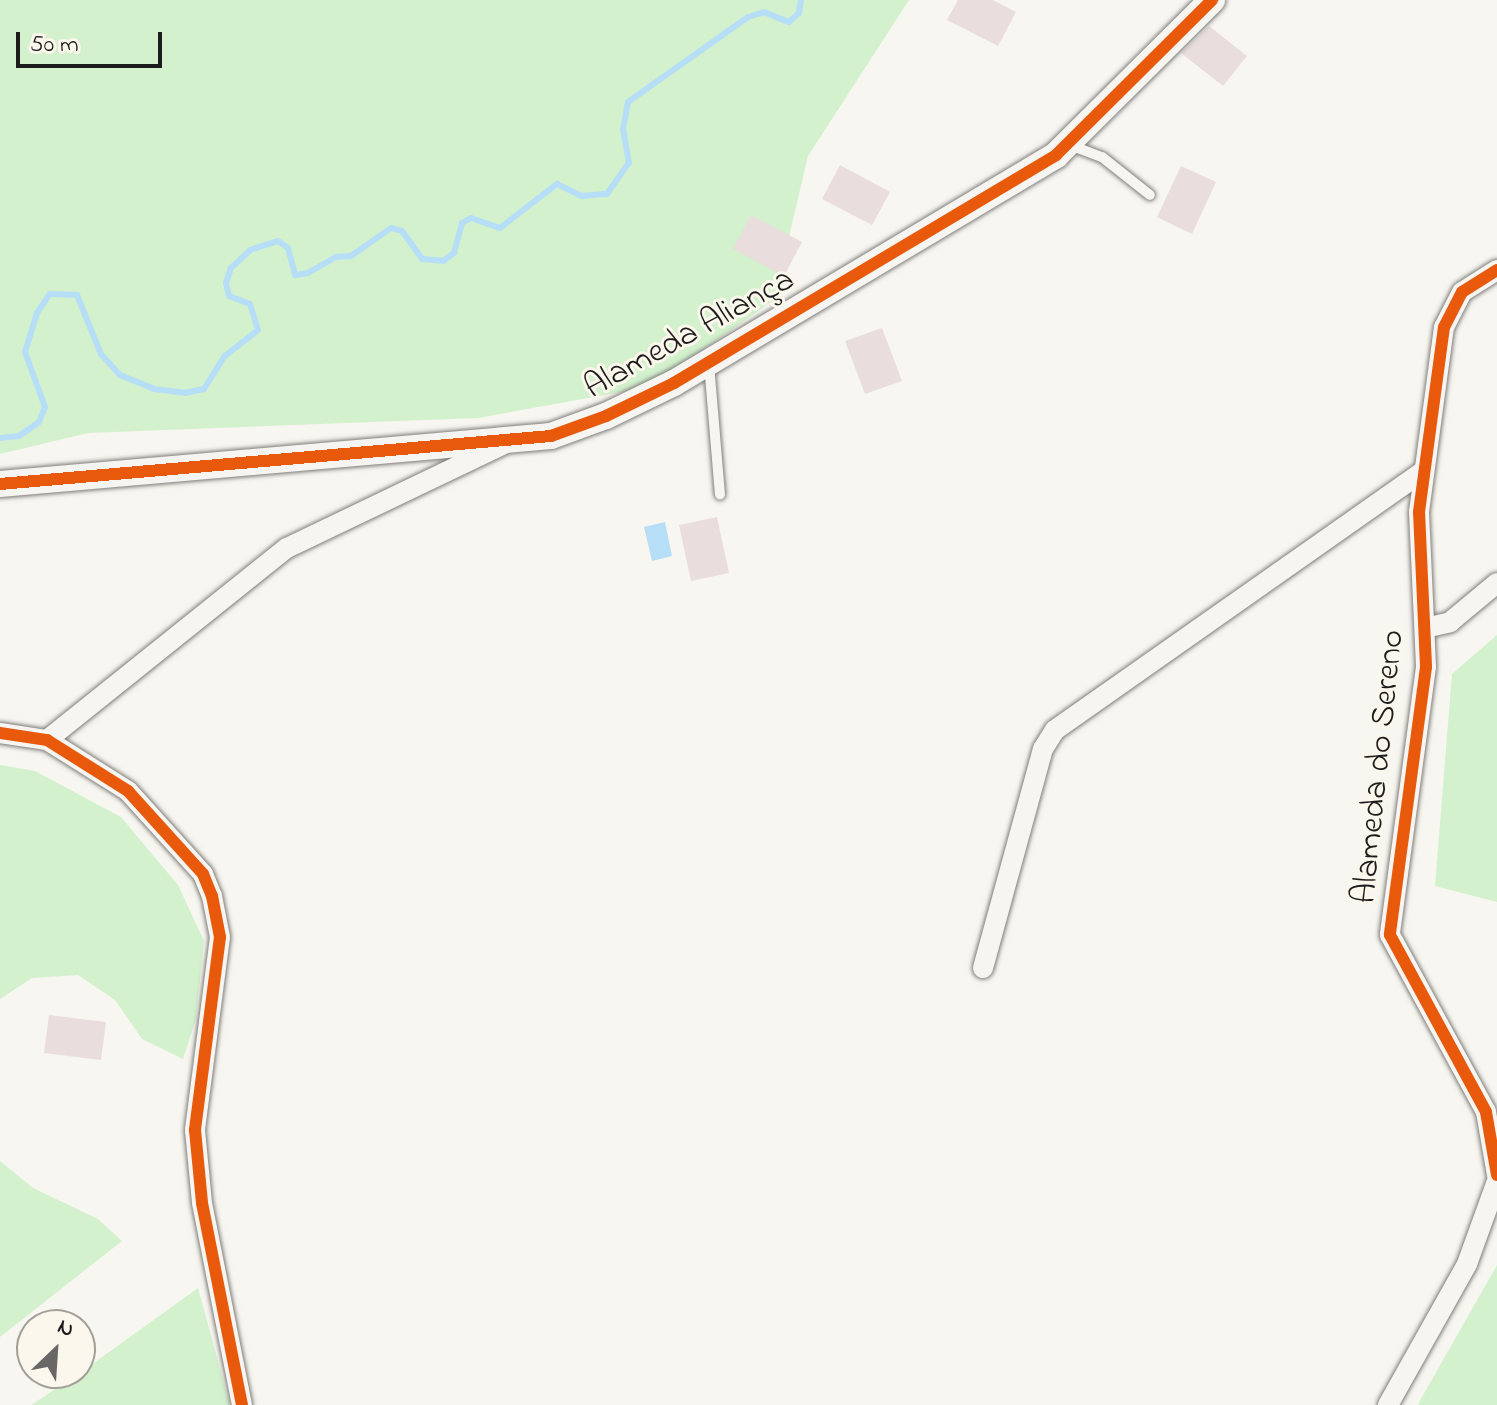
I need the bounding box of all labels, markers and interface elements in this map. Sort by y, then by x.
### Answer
scale bar [20,16,166,66]
text: 50 m [30,28,79,63]
street label: Alameda Aliança [578,260,802,410]
street label: Alameda do Sereno [1345,628,1415,906]
north arrow [16,1309,96,1389]
text: N [52,1311,79,1347]

